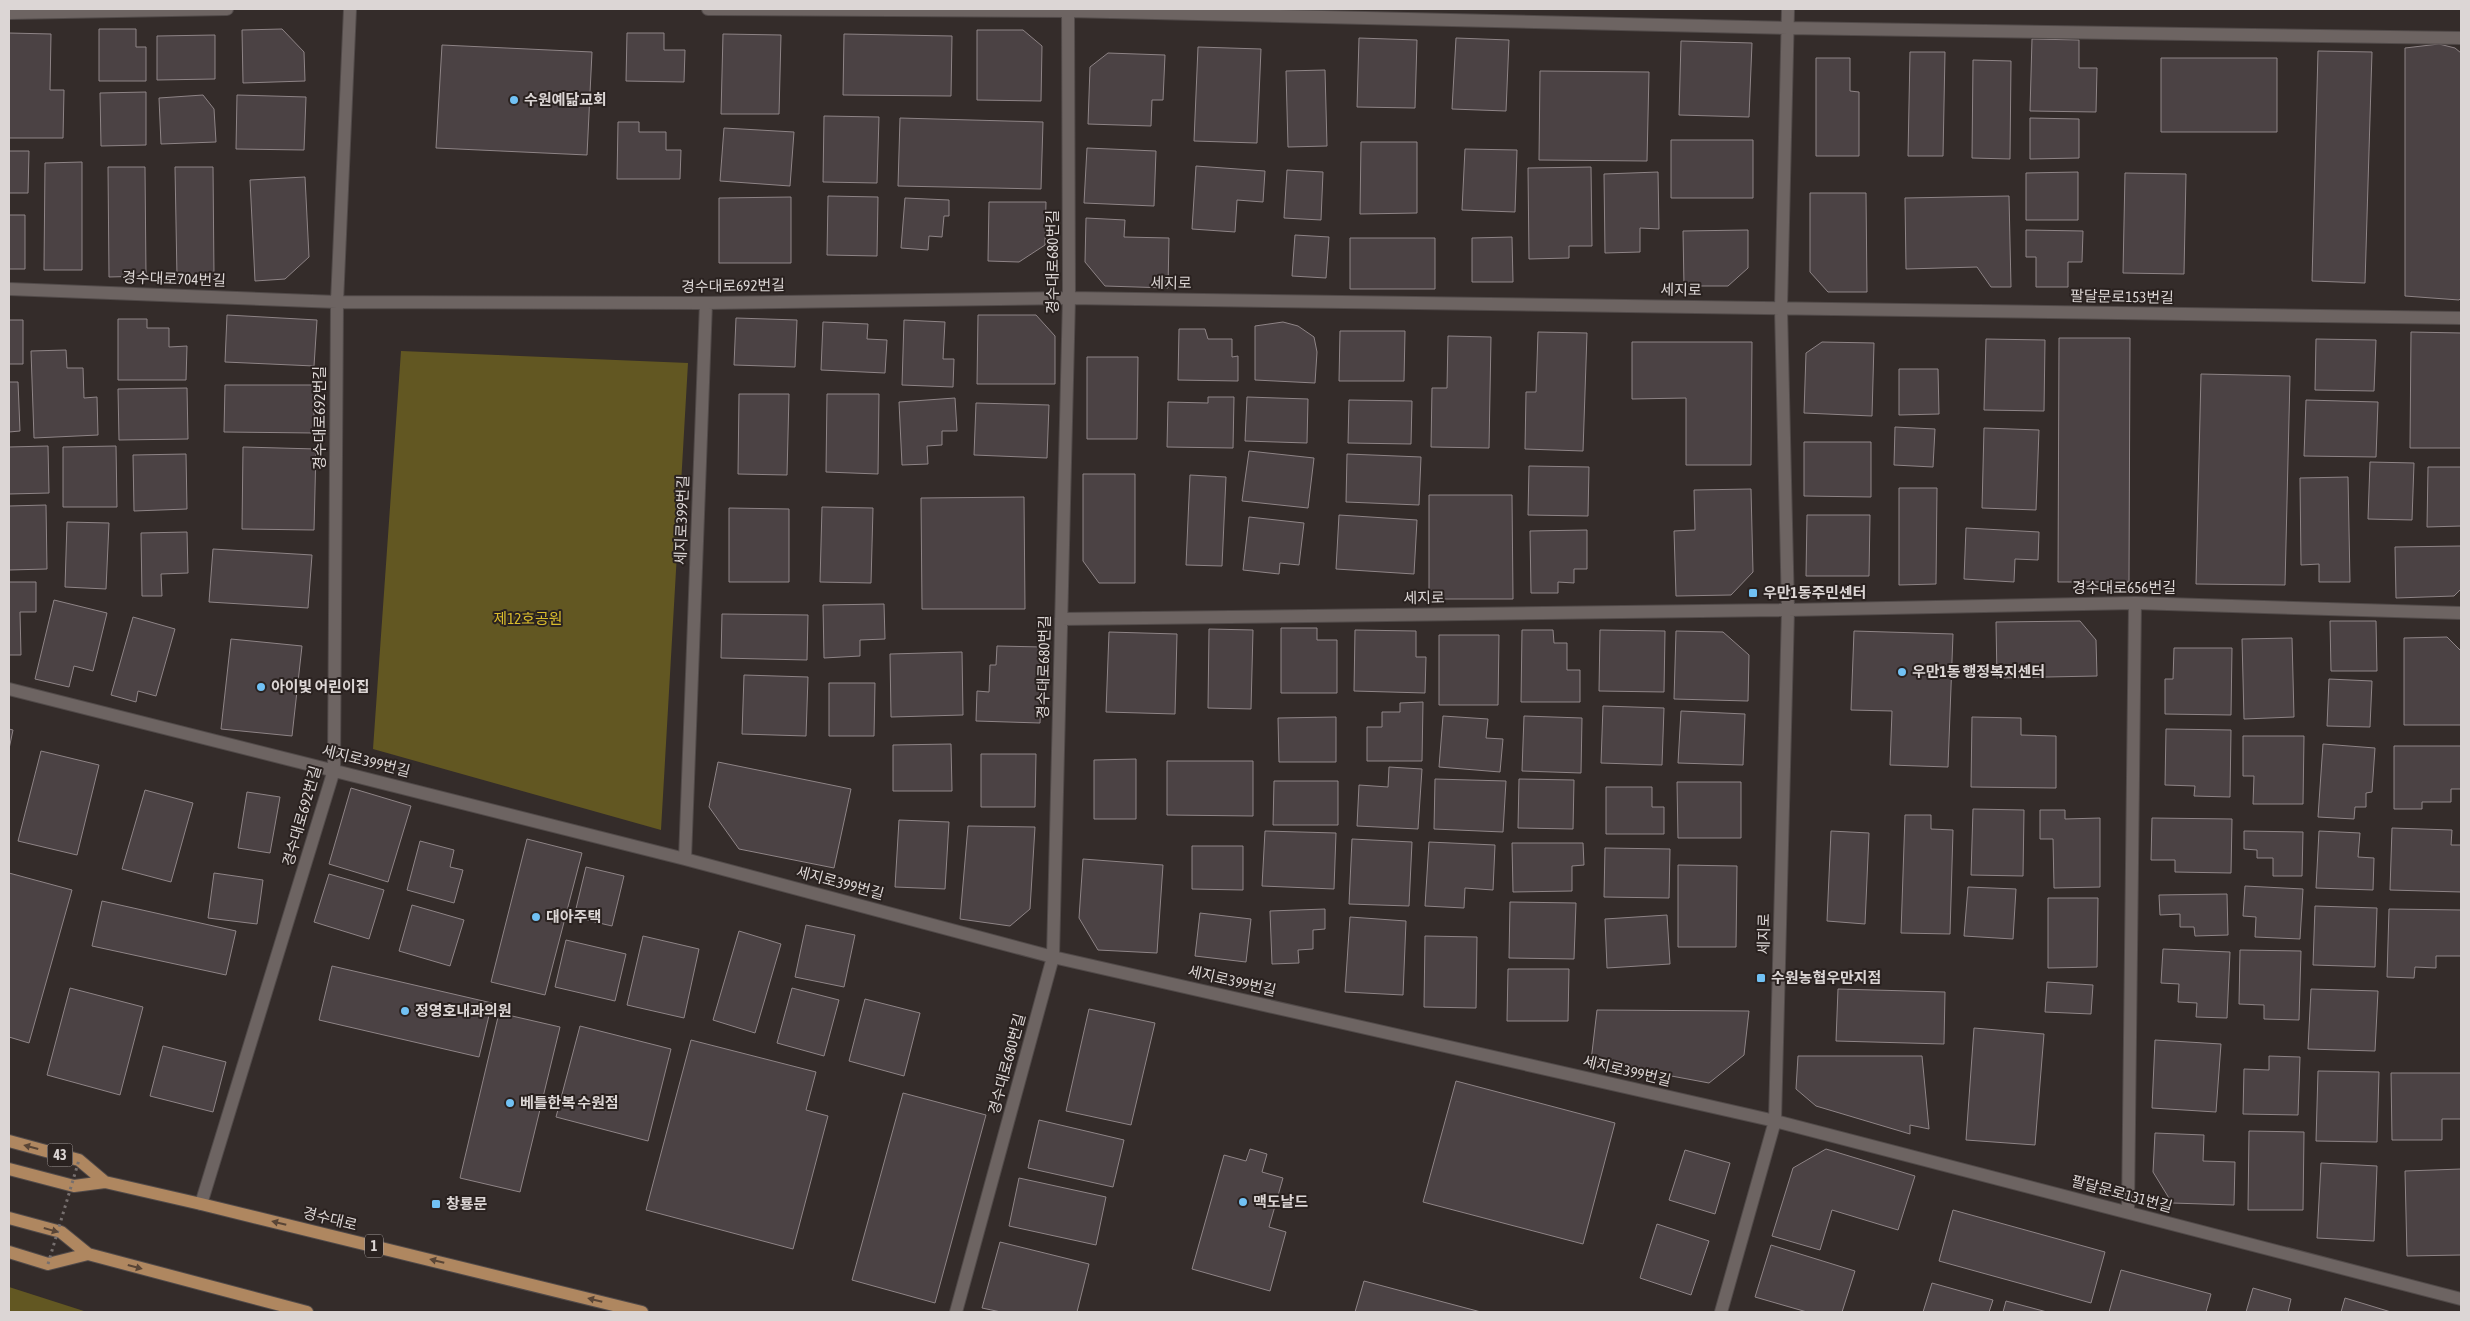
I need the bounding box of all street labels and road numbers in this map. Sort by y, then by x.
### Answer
street label: 경수대로680번길 [1044,210,1061,314]
street label: 경수대로704번길 [122,268,226,289]
street label: 세지로 [1150,274,1192,291]
street label: 경수대로692번길 [681,276,785,295]
street label: 세지로 [1660,281,1702,298]
street label: 팔달문로153번길 [2070,287,2174,306]
street label: 경수대로692번길 [311,366,328,470]
street label: 세지로399번길 [671,475,692,565]
street label: 경수대로656번길 [2072,579,2176,596]
street label: 세지로 [1403,589,1445,606]
street label: 경수대로680번길 [1034,615,1053,719]
street label: 세지로399번길 [320,741,412,780]
street label: 경수대로692번길 [279,764,324,868]
street label: 세지로399번길 [794,863,886,902]
street label: 세지로 [1755,913,1772,955]
street label: 세지로399번길 [1186,962,1278,999]
street label: 경수대로680번길 [985,1011,1028,1116]
street label: 세지로399번길 [1581,1052,1673,1089]
road number: 43 [48,1144,72,1166]
street label: 팔달문로131번길 [2070,1172,2175,1215]
street label: 경수대로 [301,1204,359,1233]
road number: 1 [365,1234,383,1258]

